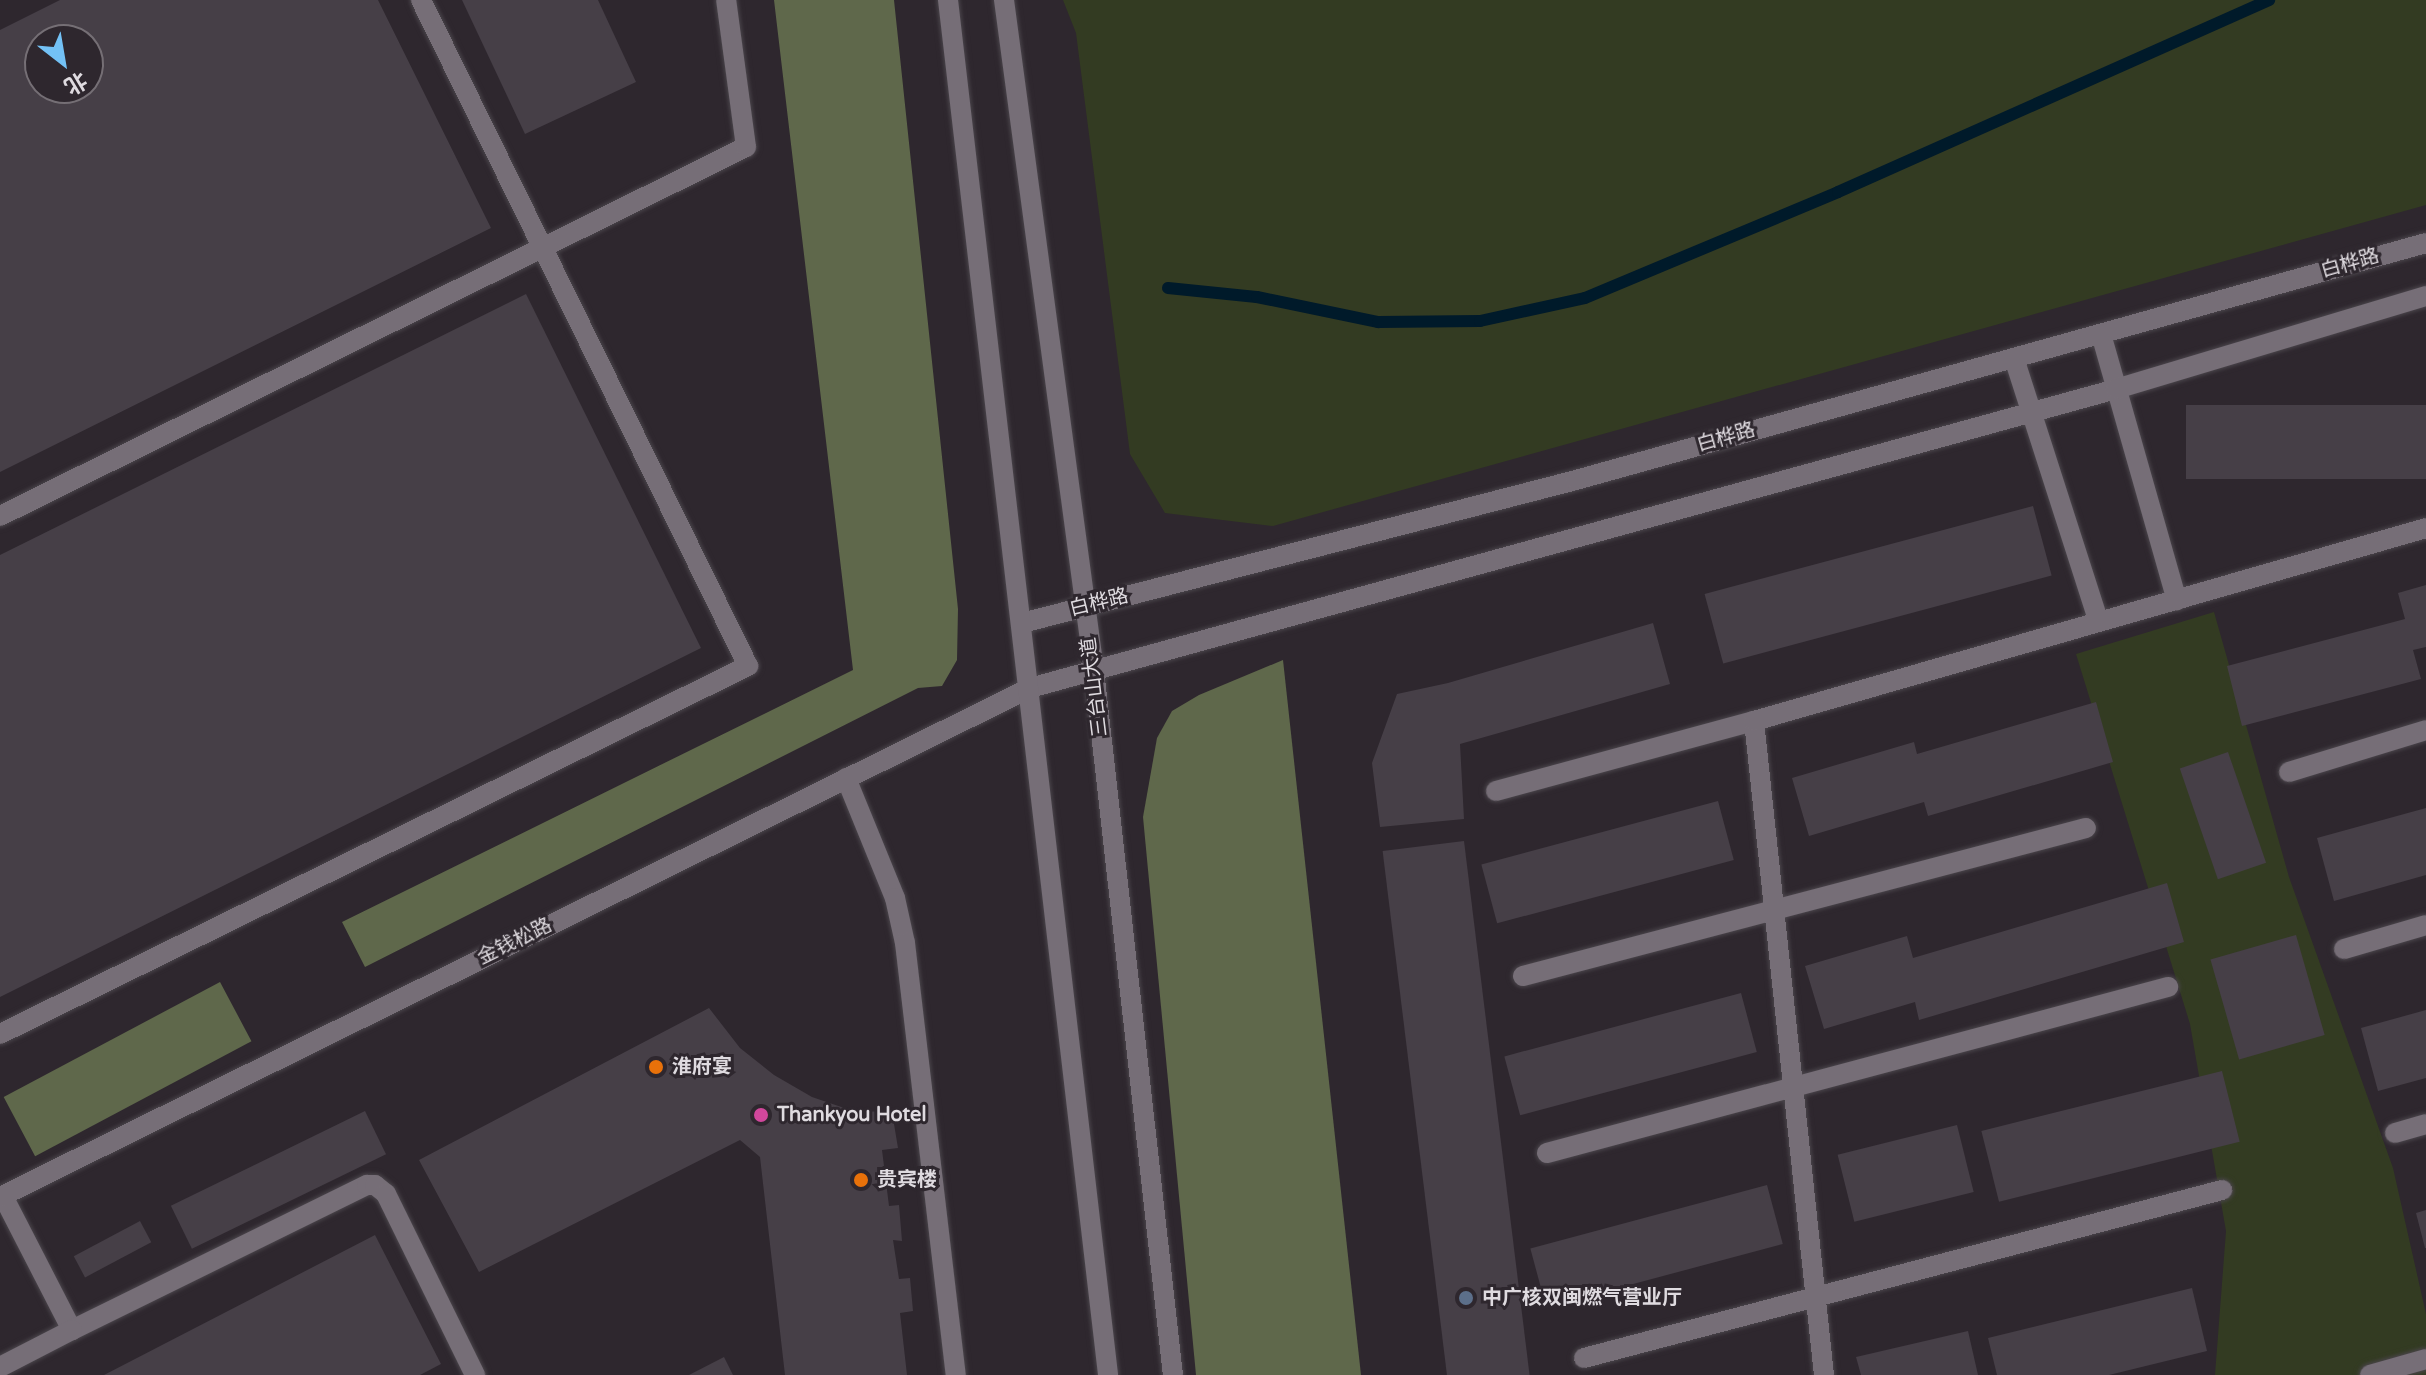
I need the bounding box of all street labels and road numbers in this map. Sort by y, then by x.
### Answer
street label: 白桦路 [2318,244,2382,284]
street label: 白桦路 [1694,418,1758,458]
street label: 白桦路 [1067,584,1131,622]
street label: 三台山大道 [1077,636,1113,738]
street label: 金钱松路 [474,914,556,970]

